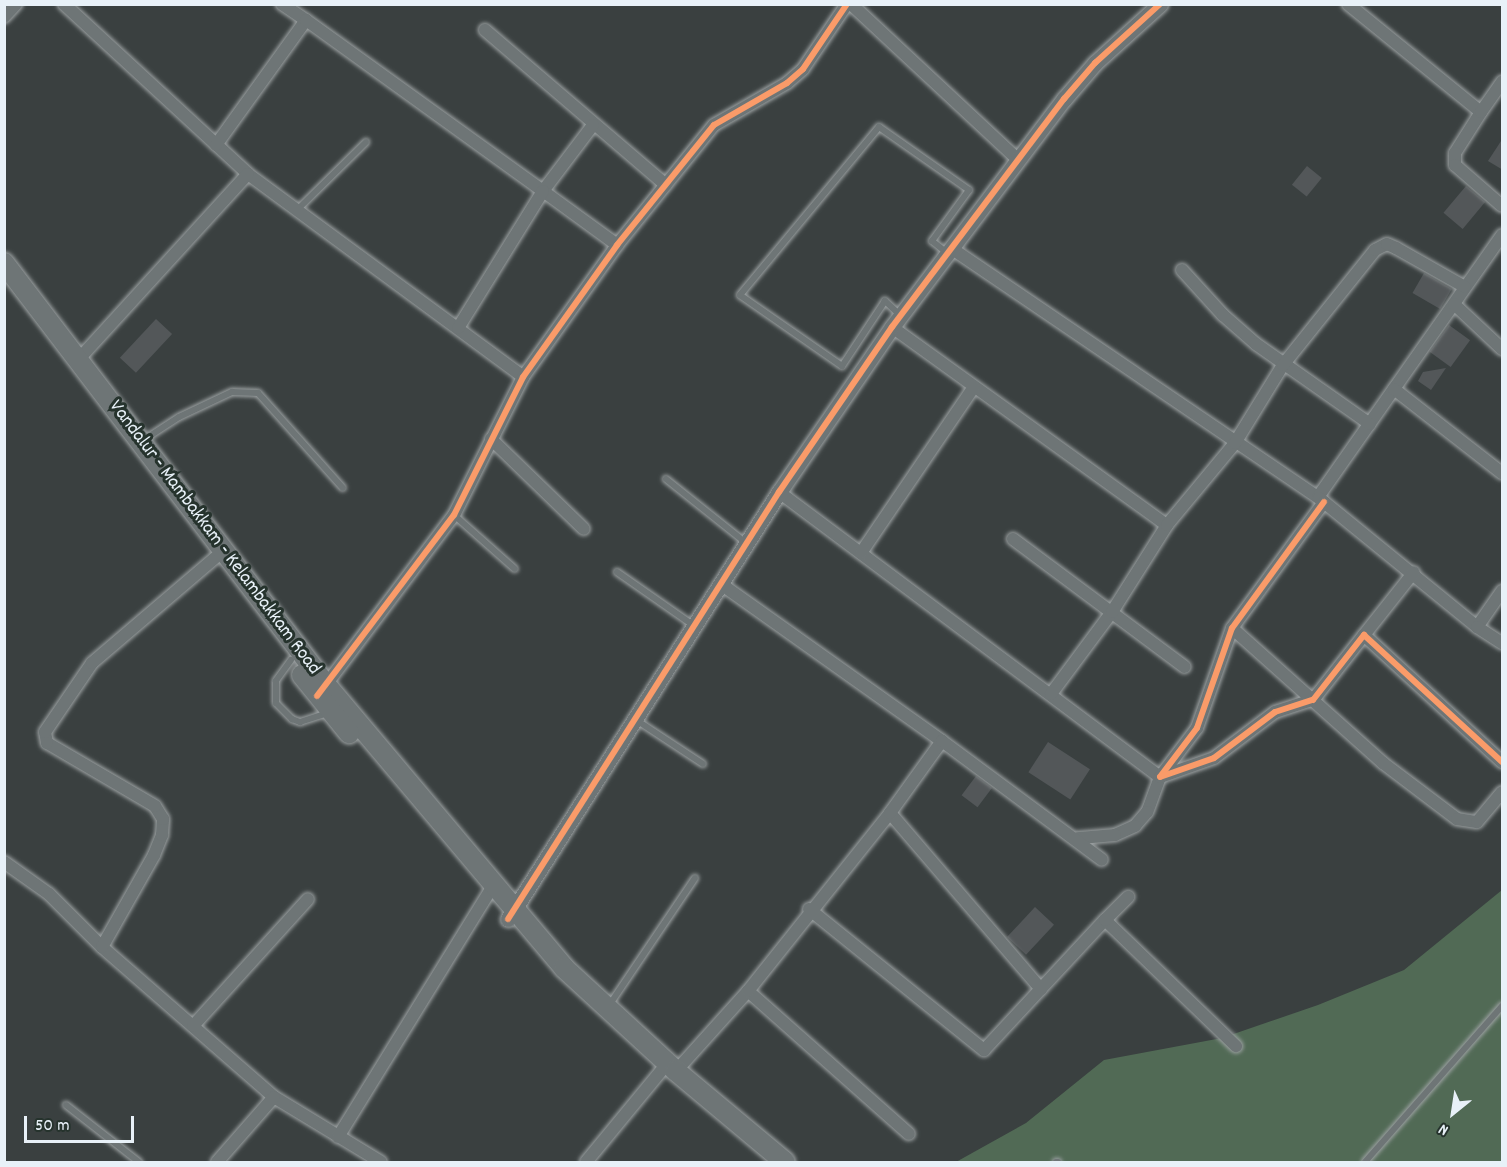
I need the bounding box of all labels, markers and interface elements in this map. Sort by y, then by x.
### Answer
street label: Vandalur - Mambakkam - Kelambakkam Road [103,396,325,680]
north arrow [1423,1083,1483,1143]
scale bar [27,1104,136,1142]
text: 50 m [35,1114,70,1139]
text: N [1435,1117,1453,1141]

